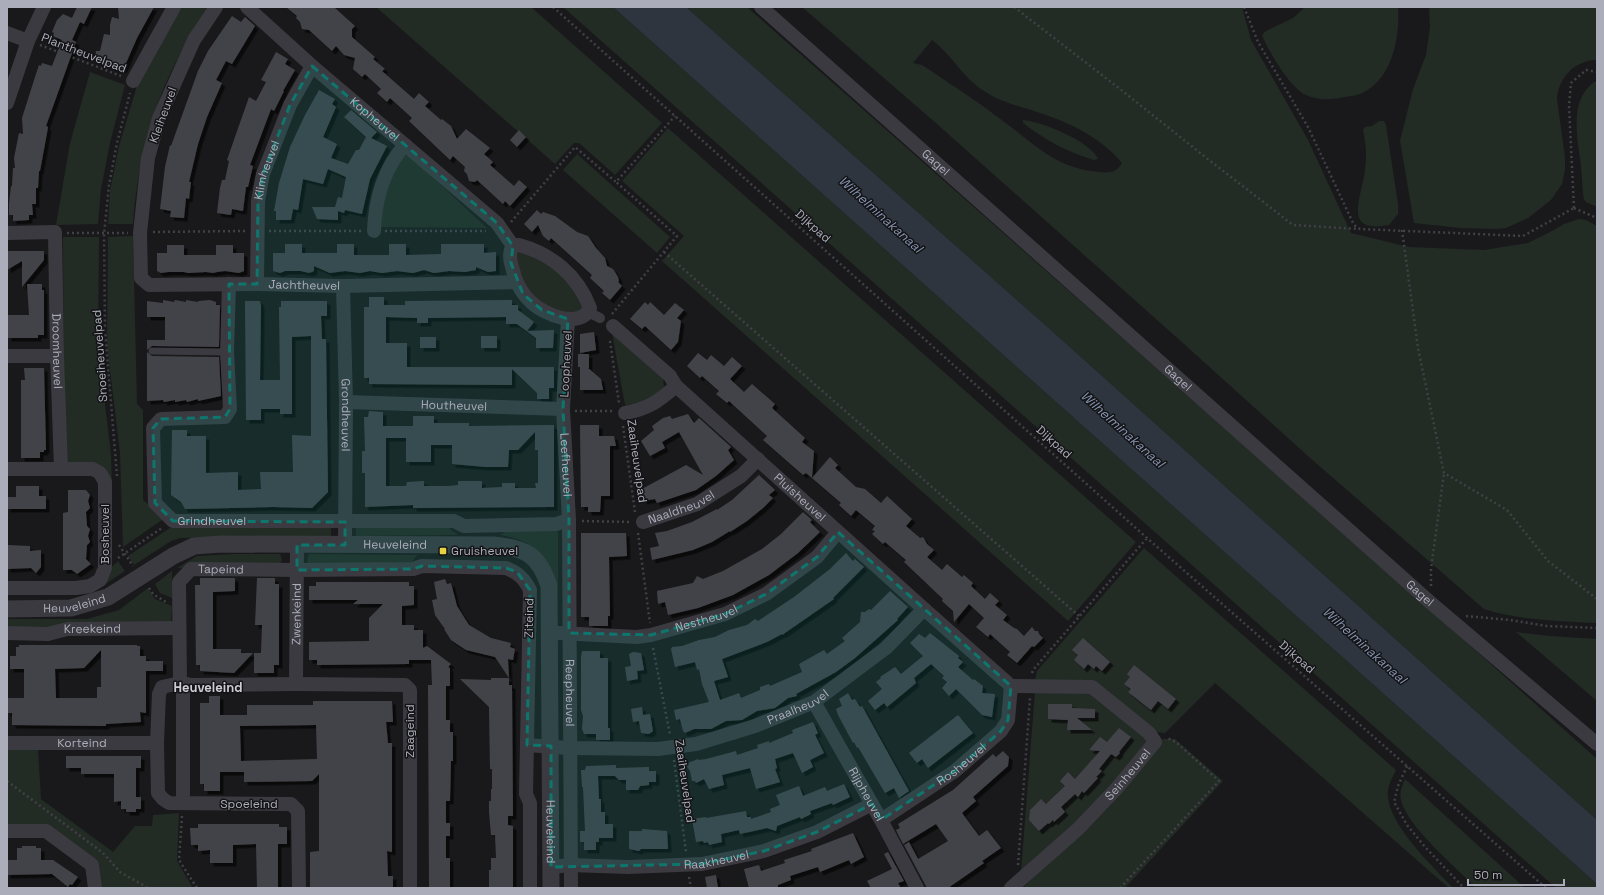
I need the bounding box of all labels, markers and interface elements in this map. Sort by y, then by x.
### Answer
street label: Plantheuvelpad [39,29,129,77]
street label: Kleiheuvel [145,85,181,145]
street label: Kopheuvel [346,94,403,145]
street label: Klimheuvel [250,138,283,201]
street label: Gagel [918,146,953,179]
water label: Wilhelminakanaal [835,172,927,258]
street label: Dijkpad [792,206,834,246]
street label: Jachtheuvel [268,276,340,294]
street label: Snoeiheuvelpad [89,309,111,403]
street label: Droomheuvel [48,313,66,389]
street label: Loopheuvel [556,330,576,398]
street label: Gagel [1160,361,1195,395]
street label: Grondheuvel [337,378,354,451]
water label: Wilhelminakanaal [1077,387,1169,473]
street label: Houtheuvel [421,396,487,415]
street label: Zaaiheuvelpad [623,418,651,504]
street label: Dijkpad [1033,422,1075,462]
street label: Leefheuvel [556,432,576,497]
street label: Pluisheuvel [770,470,829,525]
street label: Naaldheuvel [646,487,718,528]
street label: Bosheuvel [97,504,113,564]
street label: Grindheuvel [178,513,246,529]
street label: Heuveleind [363,537,427,553]
place label: Gruisheuvel [451,543,518,559]
marker: Gruisheuvel [438,546,448,556]
street label: Tapeind [198,561,244,577]
street label: Gagel [1403,576,1437,610]
street label: Zwenkeind [288,583,305,645]
street label: Heuveleind [43,590,108,616]
street label: Ziteind [521,598,537,638]
street label: Nestheuvel [673,601,740,636]
water label: Wilhelminakanaal [1319,603,1411,689]
street label: Kreekeind [64,621,121,637]
street label: Dijkpad [1276,637,1318,677]
street label: Reepheuvel [562,659,578,727]
district label: Heuveleind [173,679,243,696]
street label: Praalheuvel [765,686,832,728]
street label: Zaageind [402,704,418,758]
street label: Korteind [57,735,107,751]
street label: Zaaiheuvelpad [671,738,699,824]
street label: Rosheuvel [934,739,990,789]
street label: Seinheuvel [1101,745,1154,804]
street label: Rijpheuvel [845,764,888,824]
street label: Spoeleind [220,796,278,812]
street label: Heuveleind [542,800,559,864]
street label: Raakheuvel [683,846,750,873]
scale bar [1468,861,1564,887]
text: 50 m [1474,867,1502,883]

